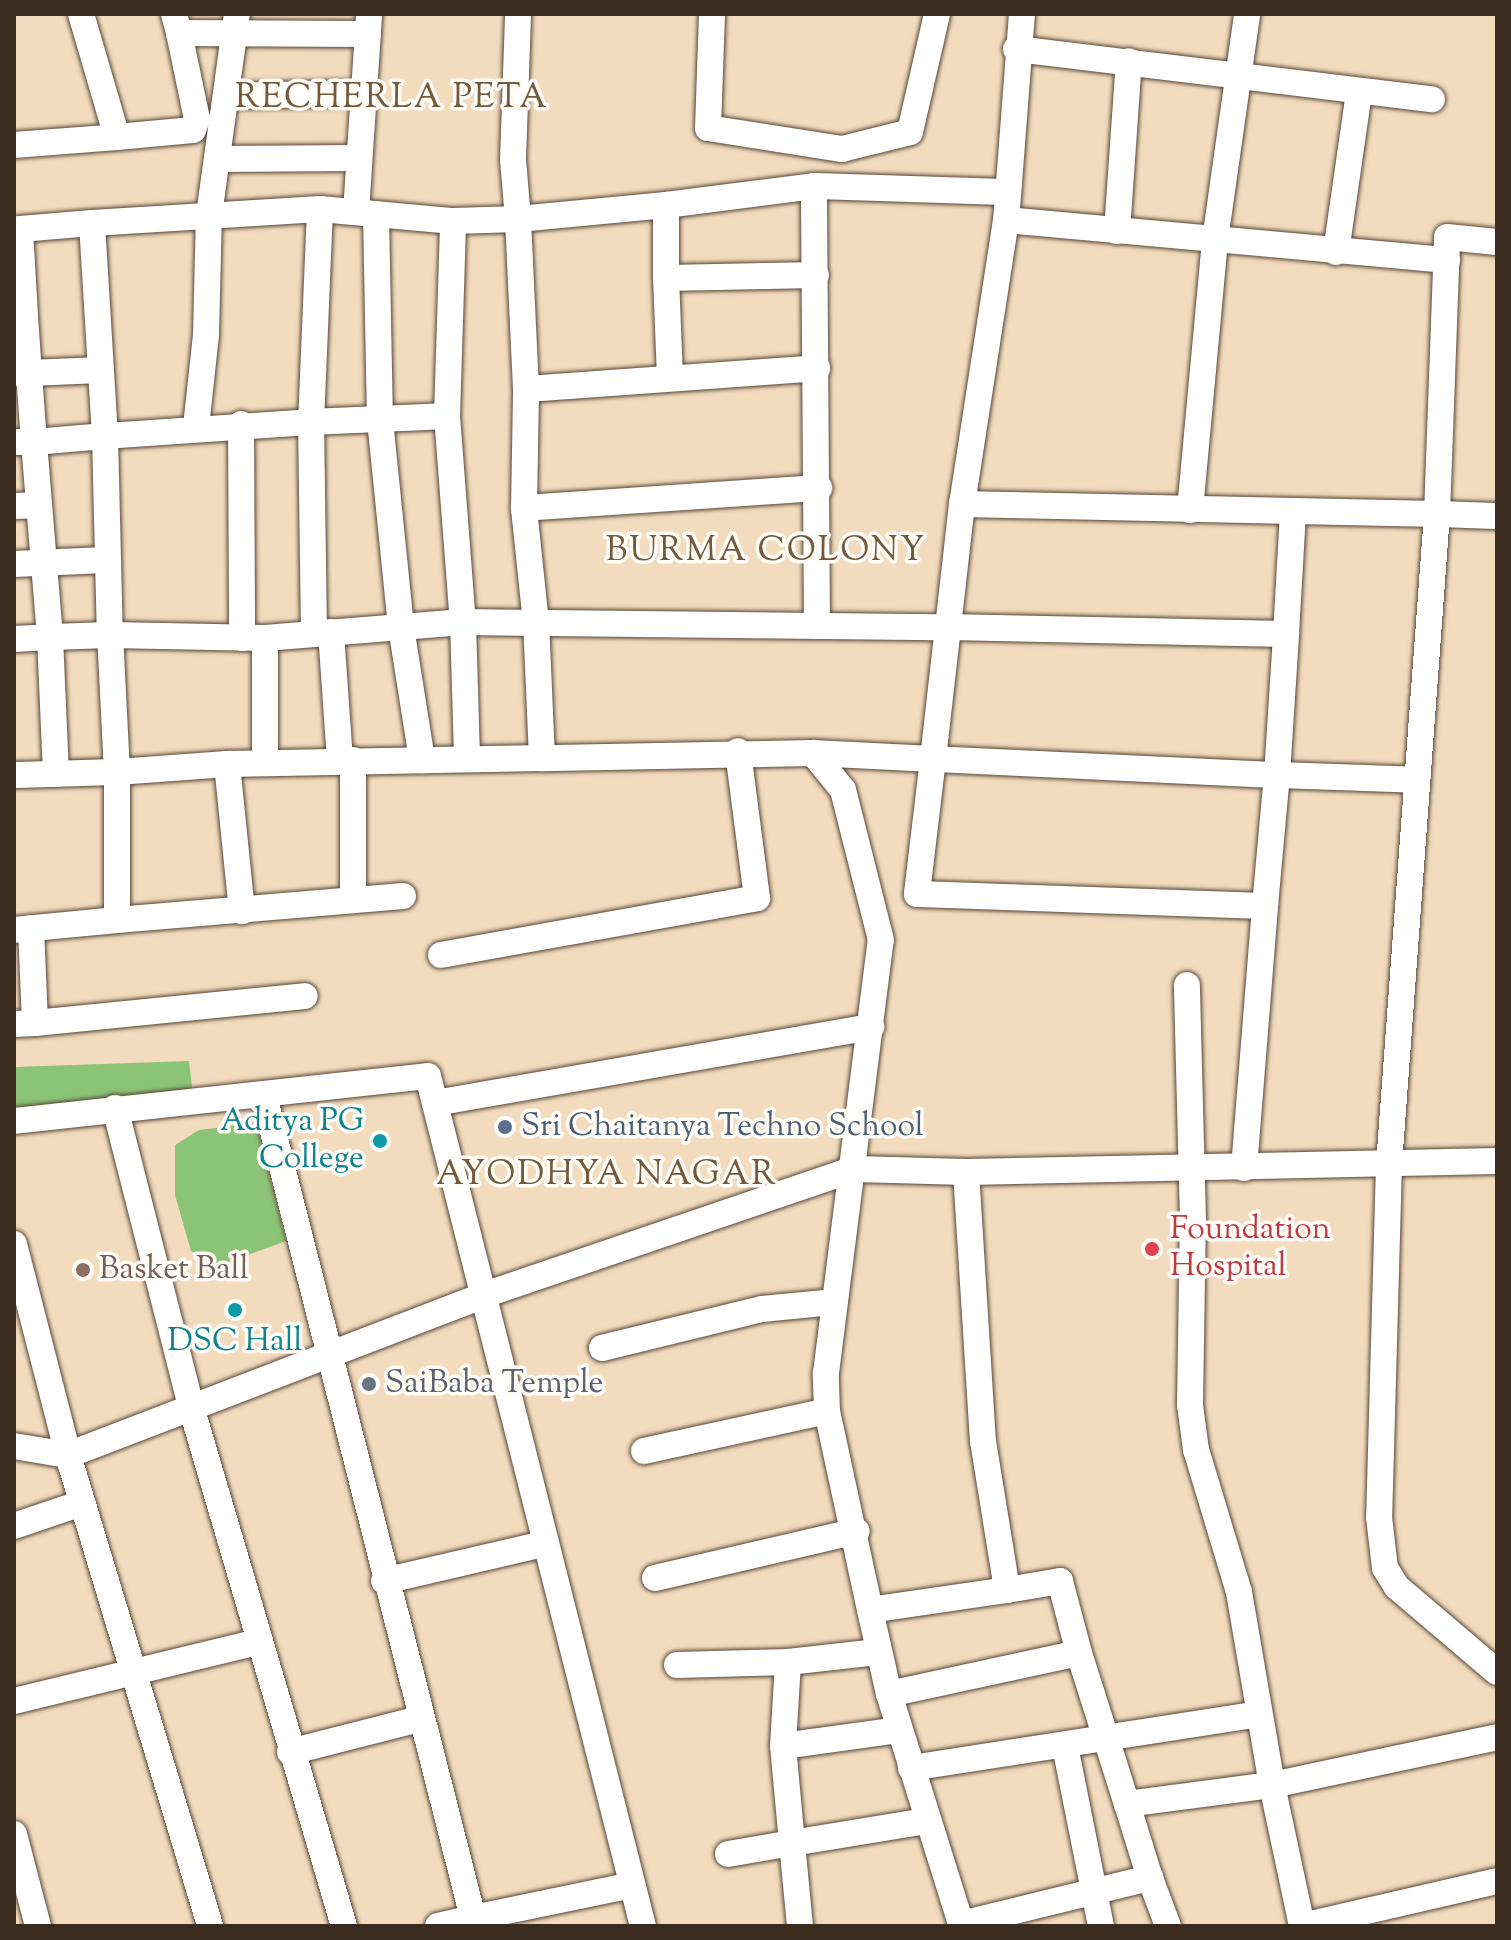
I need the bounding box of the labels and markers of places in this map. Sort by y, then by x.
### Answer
place label: Aditya PG College [220,1104,364,1179]
place label: Sri Chaitanya Techno School [521,1108,924,1146]
marker: Sri Chaitanya Techno School [496,1118,514,1136]
marker: Aditya PG College [371,1132,389,1150]
place label: Foundation Hospital [1170,1212,1331,1287]
marker: Foundation Hospital [1141,1238,1163,1260]
place label: Basket Ball [99,1251,249,1289]
marker: Basket Ball [74,1261,92,1279]
marker: DSC Hall [226,1301,244,1319]
place label: DSC Hall [168,1323,302,1361]
place label: SaiBaba Temple [385,1365,603,1403]
marker: SaiBaba Temple [360,1375,378,1393]

